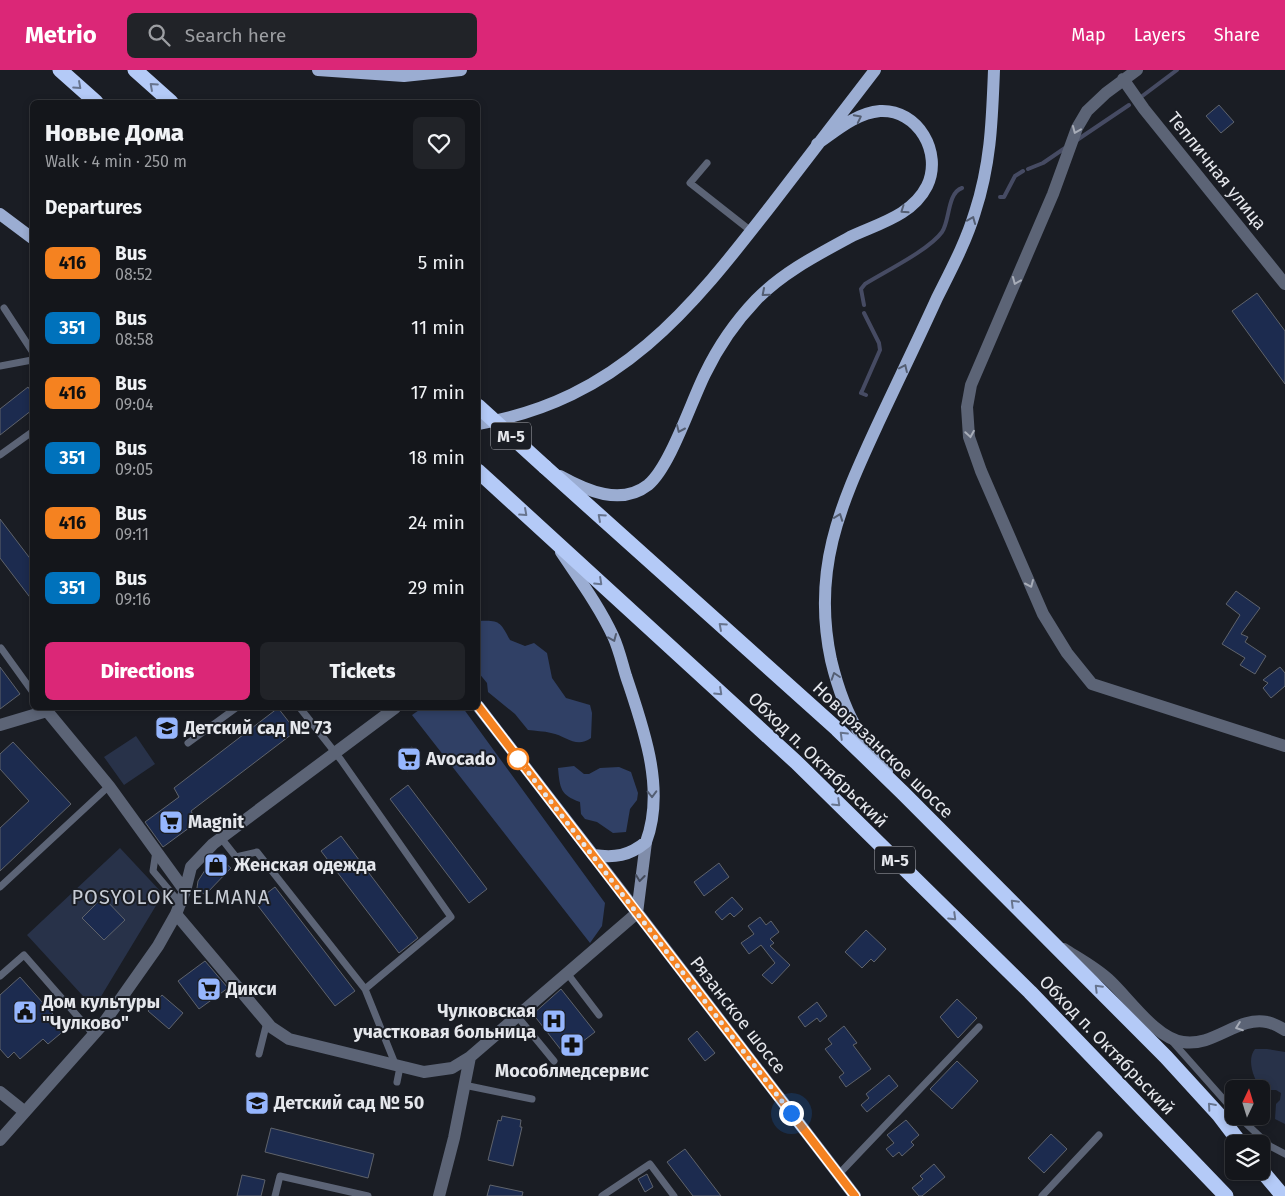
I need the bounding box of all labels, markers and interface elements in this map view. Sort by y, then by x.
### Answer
search box [127,13,477,58]
text: Metrio [25,21,97,49]
icon: search [145,21,173,49]
text: Search here [185,24,286,47]
text: Map [1071,24,1106,46]
text: Layers [1134,24,1186,46]
text: Share [1214,24,1260,46]
one-way arrow [72,80,81,89]
one-way arrow [150,83,159,92]
street label: Тепличная улица [1163,108,1271,234]
one-way arrow [853,114,862,124]
button: heart [413,117,465,169]
text: Новые Дома [45,119,184,147]
one-way arrow [1072,125,1083,134]
text: Walk · 4 min · 250 m [45,152,187,171]
text: Departures [45,196,142,219]
one-way arrow [900,204,910,213]
one-way arrow [966,216,976,225]
text: Bus [115,242,147,265]
text: 5 min [418,251,465,274]
text: 416 [59,252,86,274]
text: 08:52 [115,265,152,284]
one-way arrow [1011,276,1022,285]
one-way arrow [761,287,770,296]
text: Bus [115,307,147,330]
text: 11 min [411,316,465,339]
text: 351 [59,317,86,339]
text: 08:58 [115,330,153,349]
one-way arrow [898,364,909,373]
text: Bus [115,372,147,395]
text: 17 min [411,381,465,404]
text: 416 [59,382,86,404]
text: 09:04 [115,395,153,414]
road number: М-5 [491,422,531,450]
one-way arrow [675,424,686,433]
one-way arrow [964,429,974,438]
text: Bus [115,437,147,460]
text: 18 min [408,446,465,469]
text: 351 [59,447,86,469]
text: 09:05 [115,460,153,479]
text: Bus [115,502,147,525]
one-way arrow [518,507,527,516]
text: 24 min [408,511,465,534]
text: 416 [59,512,86,534]
one-way arrow [833,513,843,521]
one-way arrow [598,514,607,523]
text: 09:11 [115,525,149,544]
text: Bus [115,567,147,590]
text: 29 min [408,576,465,599]
one-way arrow [594,576,603,585]
text: 351 [59,577,86,599]
one-way arrow [1024,579,1035,588]
text: 09:16 [115,590,151,609]
one-way arrow [719,623,728,632]
one-way arrow [606,633,617,642]
button: Directions [45,642,250,700]
button: Tickets [260,642,465,700]
one-way arrow [831,672,841,681]
street label: Новорязанское шоссе [808,677,958,823]
one-way arrow [713,686,722,695]
street label: Обход п. Октябрьский [744,688,892,832]
school or university icon: Детский сад № 73 [154,715,180,741]
place label: Детский сад № 73 [183,717,332,739]
one-way arrow [839,732,848,741]
supermarket icon: Avocado [396,746,422,772]
place label: Avocado [425,748,496,770]
unlabelled marker [507,748,529,770]
one-way arrow [647,791,658,799]
one-way arrow [832,797,841,806]
supermarket icon: Magnit [158,809,184,835]
place label: Magnit [188,811,245,833]
road number: М-5 [875,846,915,874]
shop icon: Женская одежда [203,852,229,878]
place label: Женская одежда [233,854,376,876]
one-way arrow [635,874,646,882]
district label: POSYOLOK TELMANA [71,885,271,909]
one-way arrow [1011,900,1020,909]
one-way arrow [948,911,957,920]
street label: Рязанское шоссе [685,952,791,1078]
street label: Обход п. Октябрьский [1035,971,1179,1119]
supermarket icon: Дикси [196,976,222,1002]
place label: Дикси [225,978,277,1000]
one-way arrow [1095,985,1104,994]
place label: Дом культуры "Чулково" [41,991,160,1034]
public building icon: Дом культуры "Чулково" [12,999,38,1025]
place label: Чулковская участковая больница [353,1000,536,1043]
hospital icon: Чулковская участковая больница [541,1008,567,1034]
one-way arrow [1235,1021,1244,1031]
pharmacy icon: Мособлмедсервис [559,1032,585,1058]
place label: Мособлмедсервис [495,1060,649,1082]
north arrow [1225,1080,1270,1125]
map controls [1225,1080,1270,1180]
school or university icon: Детский сад № 50 [244,1090,270,1116]
place label: Детский сад № 50 [273,1092,424,1114]
your location [779,1101,804,1126]
one-way arrow [1207,1102,1216,1111]
button: layers [1225,1135,1270,1180]

